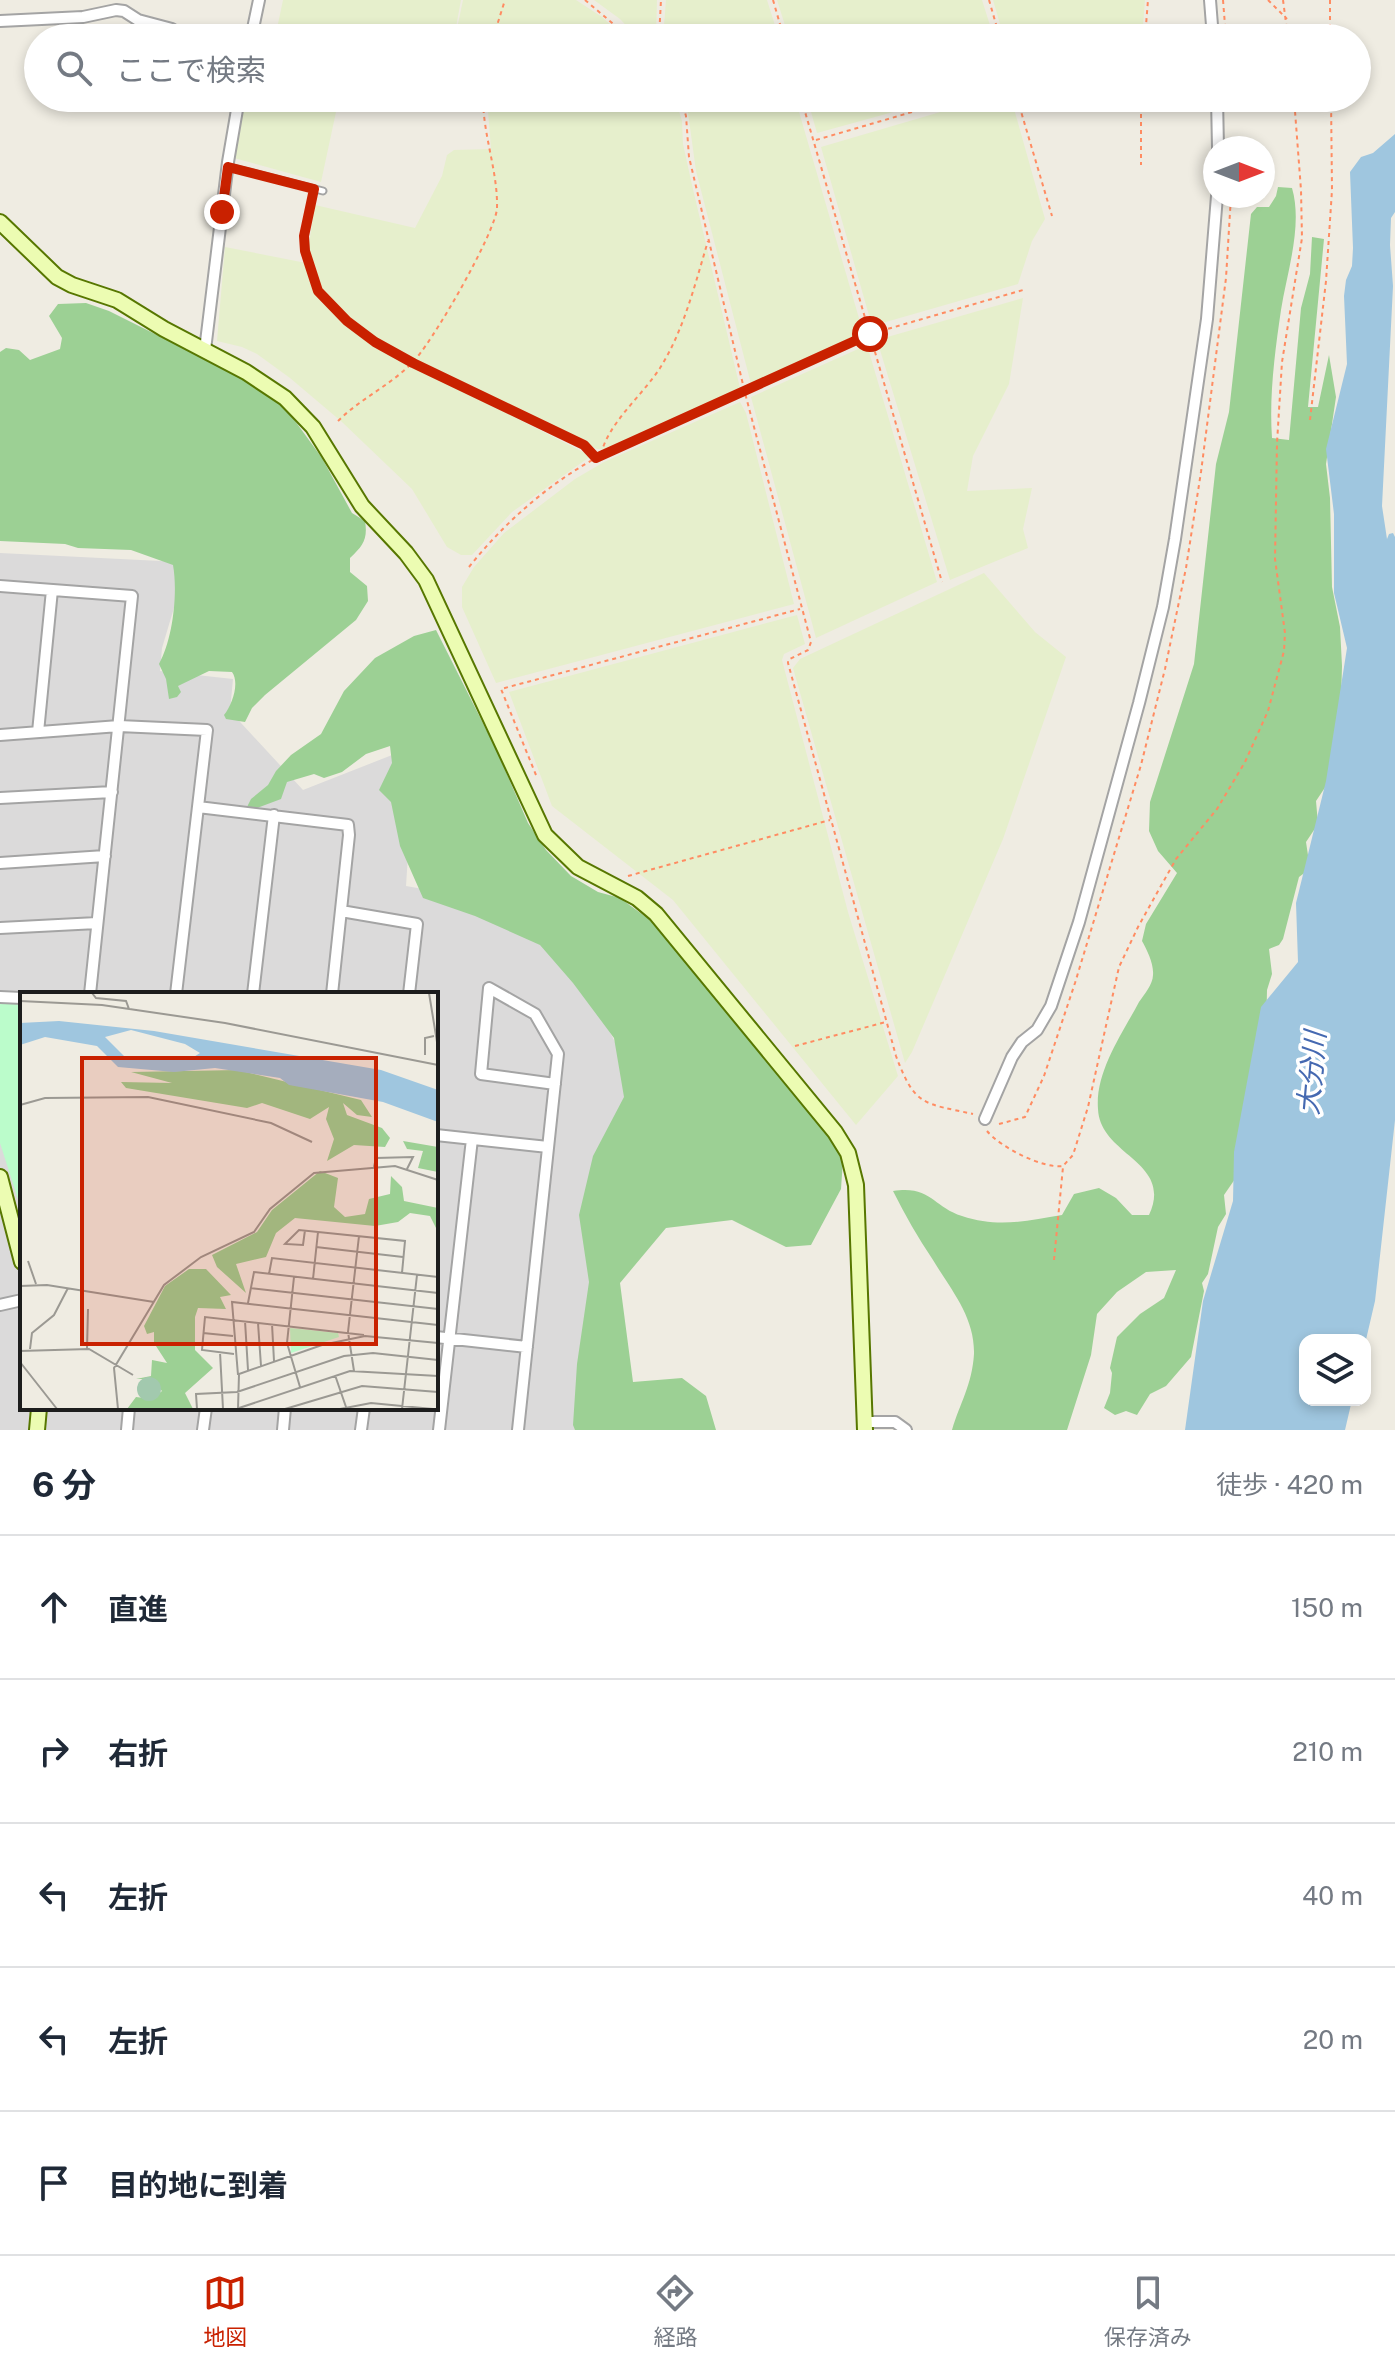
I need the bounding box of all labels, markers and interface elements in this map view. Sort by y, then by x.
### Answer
search box [24,24,1371,112]
icon: search [52,46,96,90]
text: ここで検索 [116,52,266,88]
north arrow [1203,136,1275,208]
route end [204,194,240,230]
route start [852,316,888,352]
inset map [20,992,438,1410]
water label: 大分川 [1291,1027,1331,1116]
map controls [1299,1334,1371,1406]
button: layers [1299,1334,1371,1406]
text: 6 分 [32,1465,96,1505]
text: 徒歩 · 420 m [1216,1469,1363,1500]
icon: ahead [32,1585,76,1629]
text: 直進 [108,1591,168,1627]
text: 150 m [1291,1592,1363,1623]
icon: right [32,1729,76,1773]
text: 右折 [108,1735,168,1771]
text: 210 m [1292,1736,1363,1767]
icon: left [32,1873,76,1917]
text: 左折 [108,1879,168,1915]
text: 40 m [1302,1880,1363,1911]
icon: left [32,2017,76,2061]
text: 左折 [108,2023,168,2059]
text: 20 m [1303,2024,1363,2055]
icon: arrive [32,2161,76,2205]
text: 目的地に到着 [108,2167,288,2203]
tab: 地図 [203,2271,247,2351]
tab: 経路 [653,2271,698,2351]
tab: 保存済み [1104,2271,1192,2351]

